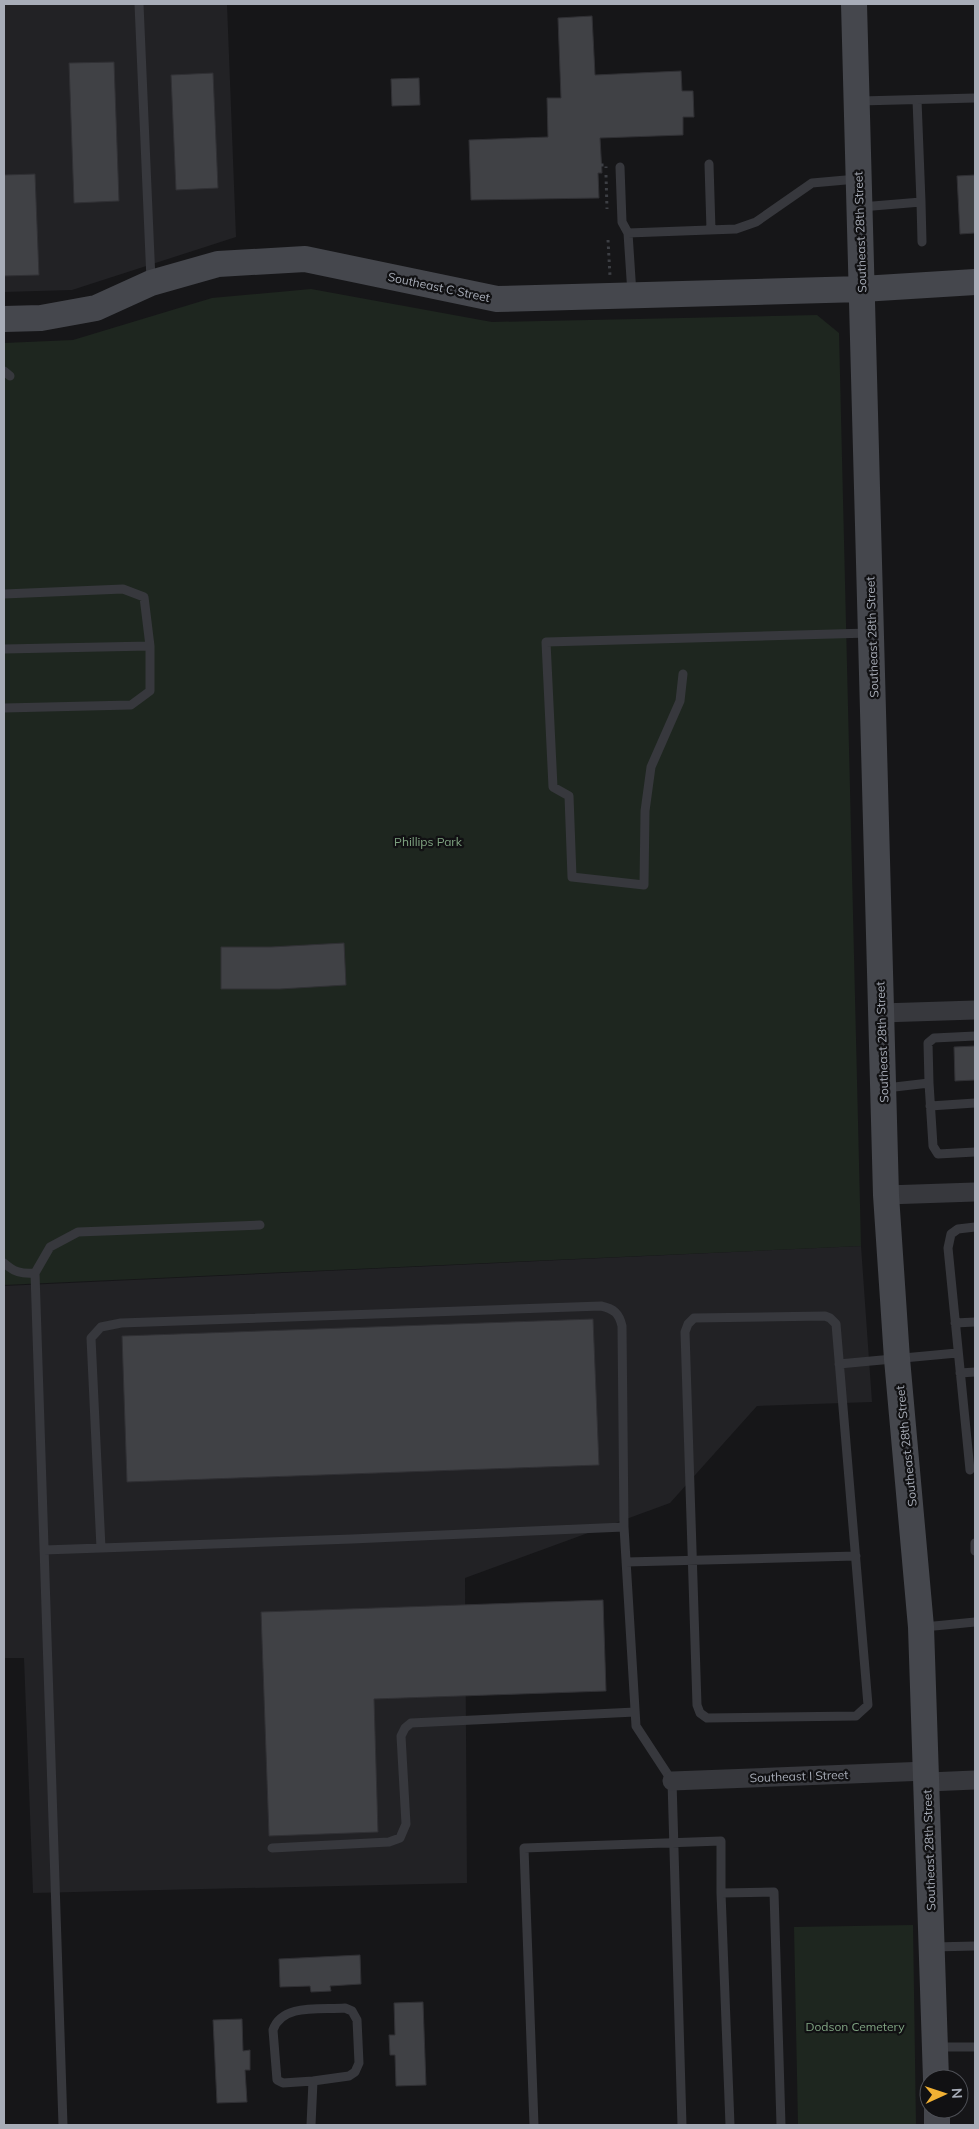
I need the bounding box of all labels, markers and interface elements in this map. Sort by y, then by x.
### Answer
street label: Southeast 28th Street [850,171,870,293]
street label: Southeast C Street [387,269,491,305]
street label: Southeast 28th Street [862,576,882,698]
park label: Phillips Park [394,834,463,849]
street label: Southeast 28th Street [872,981,892,1103]
street label: Southeast 28th Street [892,1385,920,1507]
street label: Southeast I Street [749,1767,849,1785]
street label: Southeast 28th Street [919,1789,939,1911]
park label: Dodson Cemetery [805,2019,905,2034]
north arrow [919,2069,969,2119]
text: N [948,2088,966,2099]

